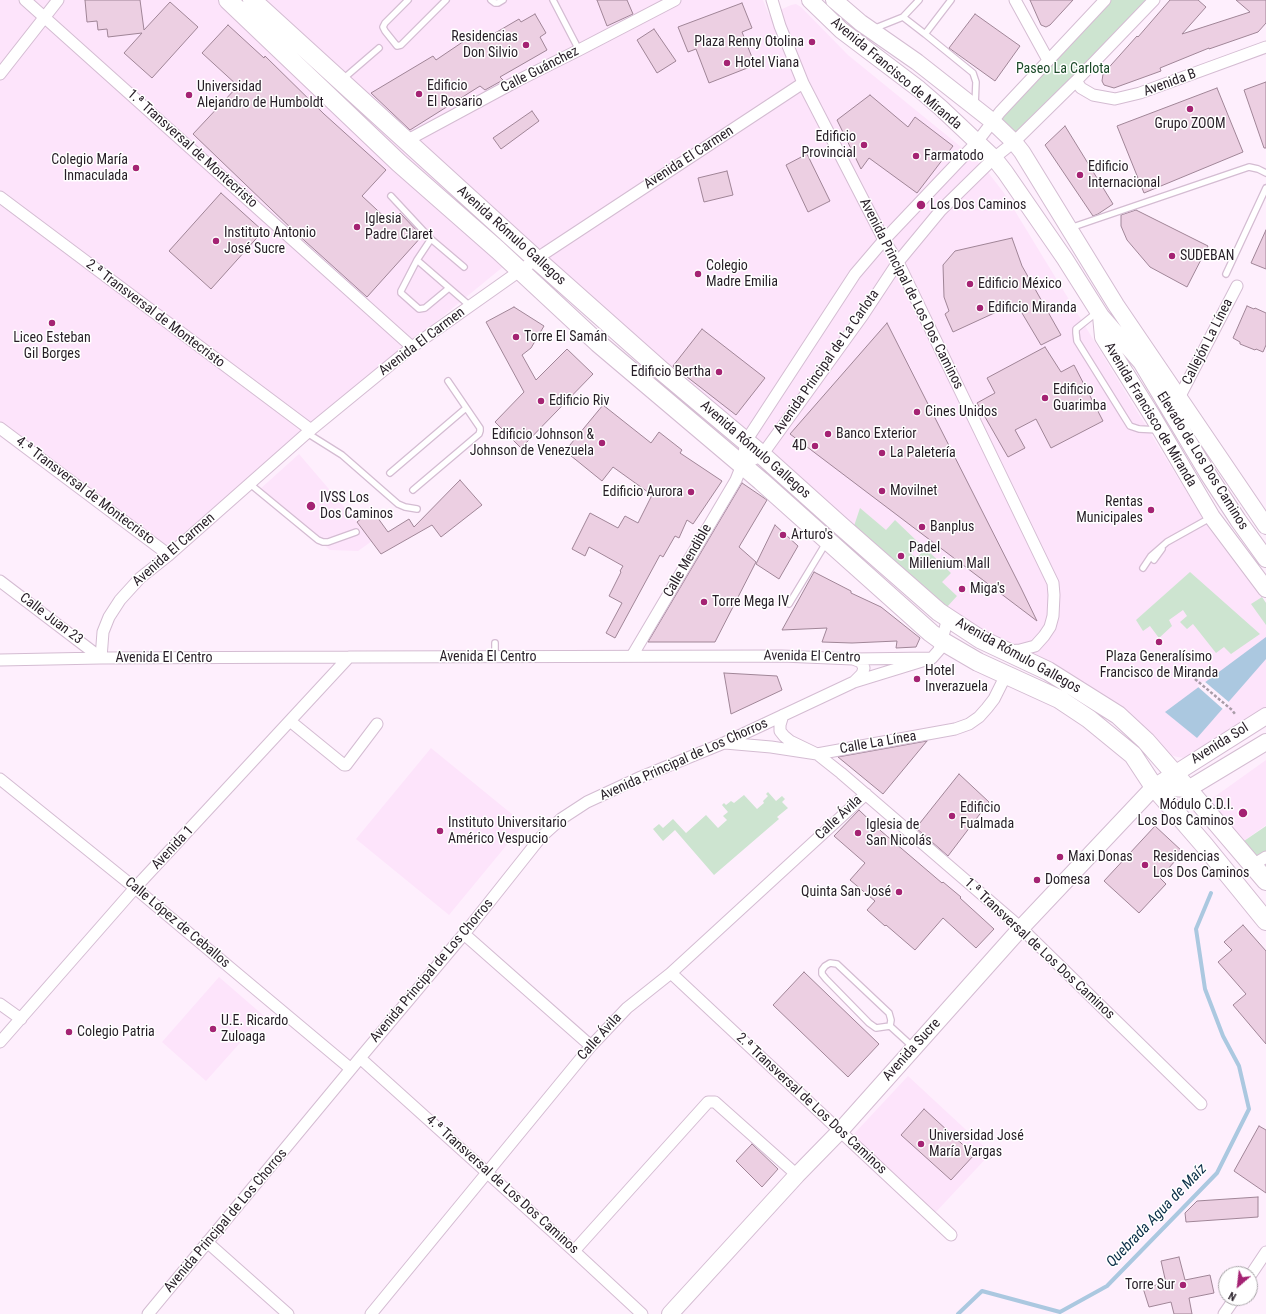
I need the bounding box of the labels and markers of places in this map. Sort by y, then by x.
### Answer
place label: Residencias Don Silvio [451,29,518,62]
place label: Plaza Renny Otolina [694,34,804,50]
marker: Plaza Renny Otolina [807,37,817,47]
marker: Residencias Don Silvio [521,40,531,50]
place label: Hotel Viana [735,55,799,71]
marker: Hotel Viana [722,58,732,68]
place label: Edificio El Rosario [427,78,482,110]
place label: Universidad Alejandro de Humboldt [197,79,324,112]
marker: Edificio El Rosario [414,89,424,99]
marker: Universidad Alejandro de Humboldt [184,90,194,100]
marker: Grupo ZOOM [1185,104,1195,114]
place label: Grupo ZOOM [1155,116,1225,132]
place label: Edificio Provincial [802,129,856,162]
marker: Edificio Provincial [859,140,869,150]
place label: Farmatodo [924,148,984,164]
marker: Farmatodo [911,151,921,161]
place label: Colegio María Inmaculada [51,152,128,184]
place label: Edificio Internacional [1088,159,1160,192]
marker: Colegio María Inmaculada [131,163,141,173]
marker: Edificio Internacional [1075,170,1085,180]
place label: Los Dos Caminos [930,197,1026,213]
marker: Los Dos Caminos [915,199,927,211]
place label: Iglesia Padre Claret [365,211,433,244]
marker: Iglesia Padre Claret [352,222,362,232]
place label: Instituto Antonio José Sucre [224,225,316,258]
marker: Instituto Antonio José Sucre [211,236,221,246]
place label: SUDEBAN [1180,248,1234,264]
marker: SUDEBAN [1167,251,1177,261]
place label: Colegio Madre Emilia [706,258,778,290]
marker: Colegio Madre Emilia [693,269,703,279]
place label: Edificio México [978,276,1062,292]
marker: Edificio México [965,279,975,289]
place label: Edificio Miranda [988,300,1077,316]
marker: Edificio Miranda [975,303,985,313]
marker: Liceo Esteban Gil Borges [47,318,57,328]
place label: Torre El Samán [524,329,607,345]
place label: Liceo Esteban Gil Borges [13,330,91,362]
marker: Torre El Samán [511,332,521,342]
place label: Edificio Bertha [631,364,711,380]
marker: Edificio Bertha [714,367,724,377]
place label: Edificio Guarimba [1053,382,1106,414]
place label: Edificio Riv [549,393,609,409]
marker: Edificio Guarimba [1040,393,1050,403]
marker: Edificio Riv [536,396,546,406]
place label: Cines Unidos [925,404,997,420]
marker: Cines Unidos [912,407,922,417]
place label: Banco Exterior [836,426,916,442]
place label: Edificio Johnson & Johnson de Venezuela [470,427,594,460]
marker: Banco Exterior [823,429,833,439]
marker: Edificio Johnson & Johnson de Venezuela [597,438,607,448]
place label: 4D [792,438,807,454]
marker: 4D [810,441,820,451]
place label: La Paletería [890,445,956,461]
marker: La Paletería [877,448,887,458]
place label: Movilnet [890,483,937,499]
place label: Edificio Aurora [603,484,683,500]
marker: Movilnet [877,486,887,496]
marker: Edificio Aurora [686,487,696,497]
place label: IVSS Los Dos Caminos [320,490,393,522]
place label: Rentas Municipales [1076,494,1143,526]
marker: IVSS Los Dos Caminos [305,500,317,512]
marker: Rentas Municipales [1146,505,1156,515]
place label: Banplus [930,519,974,535]
marker: Banplus [917,522,927,532]
place label: Arturo's [791,527,833,543]
marker: Arturo's [778,530,788,540]
place label: Padel Millenium Mall [909,540,990,572]
marker: Padel Millenium Mall [896,551,906,561]
place label: Miga's [970,581,1005,597]
marker: Miga's [957,584,967,594]
place label: Torre Mega IV [712,594,789,610]
marker: Torre Mega IV [699,597,709,607]
marker: Plaza Generalísimo Francisco de Miranda [1154,637,1164,647]
place label: Plaza Generalísimo Francisco de Miranda [1100,649,1218,682]
place label: Hotel Inverazuela [925,663,988,696]
marker: Hotel Inverazuela [912,674,922,684]
place label: Módulo C.D.I. Los Dos Caminos [1138,797,1234,830]
place label: Edificio Fualmada [960,800,1014,832]
marker: Módulo C.D.I. Los Dos Caminos [1237,807,1249,819]
marker: Edificio Fualmada [947,811,957,821]
place label: Instituto Universitario Américo Vespucio [448,815,567,848]
place label: Iglesia de San Nicolás [866,817,932,850]
marker: Instituto Universitario Américo Vespucio [435,826,445,836]
marker: Iglesia de San Nicolás [853,828,863,838]
place label: Maxi Donas [1068,849,1133,865]
place label: Residencias Los Dos Caminos [1153,849,1249,882]
marker: Maxi Donas [1055,852,1065,862]
marker: Residencias Los Dos Caminos [1140,860,1150,870]
place label: Domesa [1045,872,1090,888]
marker: Domesa [1032,875,1042,885]
place label: Quinta San José [801,884,891,900]
marker: Quinta San José [894,887,904,897]
place label: U.E. Ricardo Zuloaga [221,1013,288,1046]
place label: Colegio Patria [77,1024,155,1040]
marker: U.E. Ricardo Zuloaga [208,1024,218,1034]
marker: Colegio Patria [64,1027,74,1037]
place label: Universidad José María Vargas [929,1128,1024,1160]
marker: Universidad José María Vargas [916,1139,926,1149]
place label: Torre Sur [1125,1277,1175,1293]
marker: Torre Sur [1178,1280,1188,1290]

